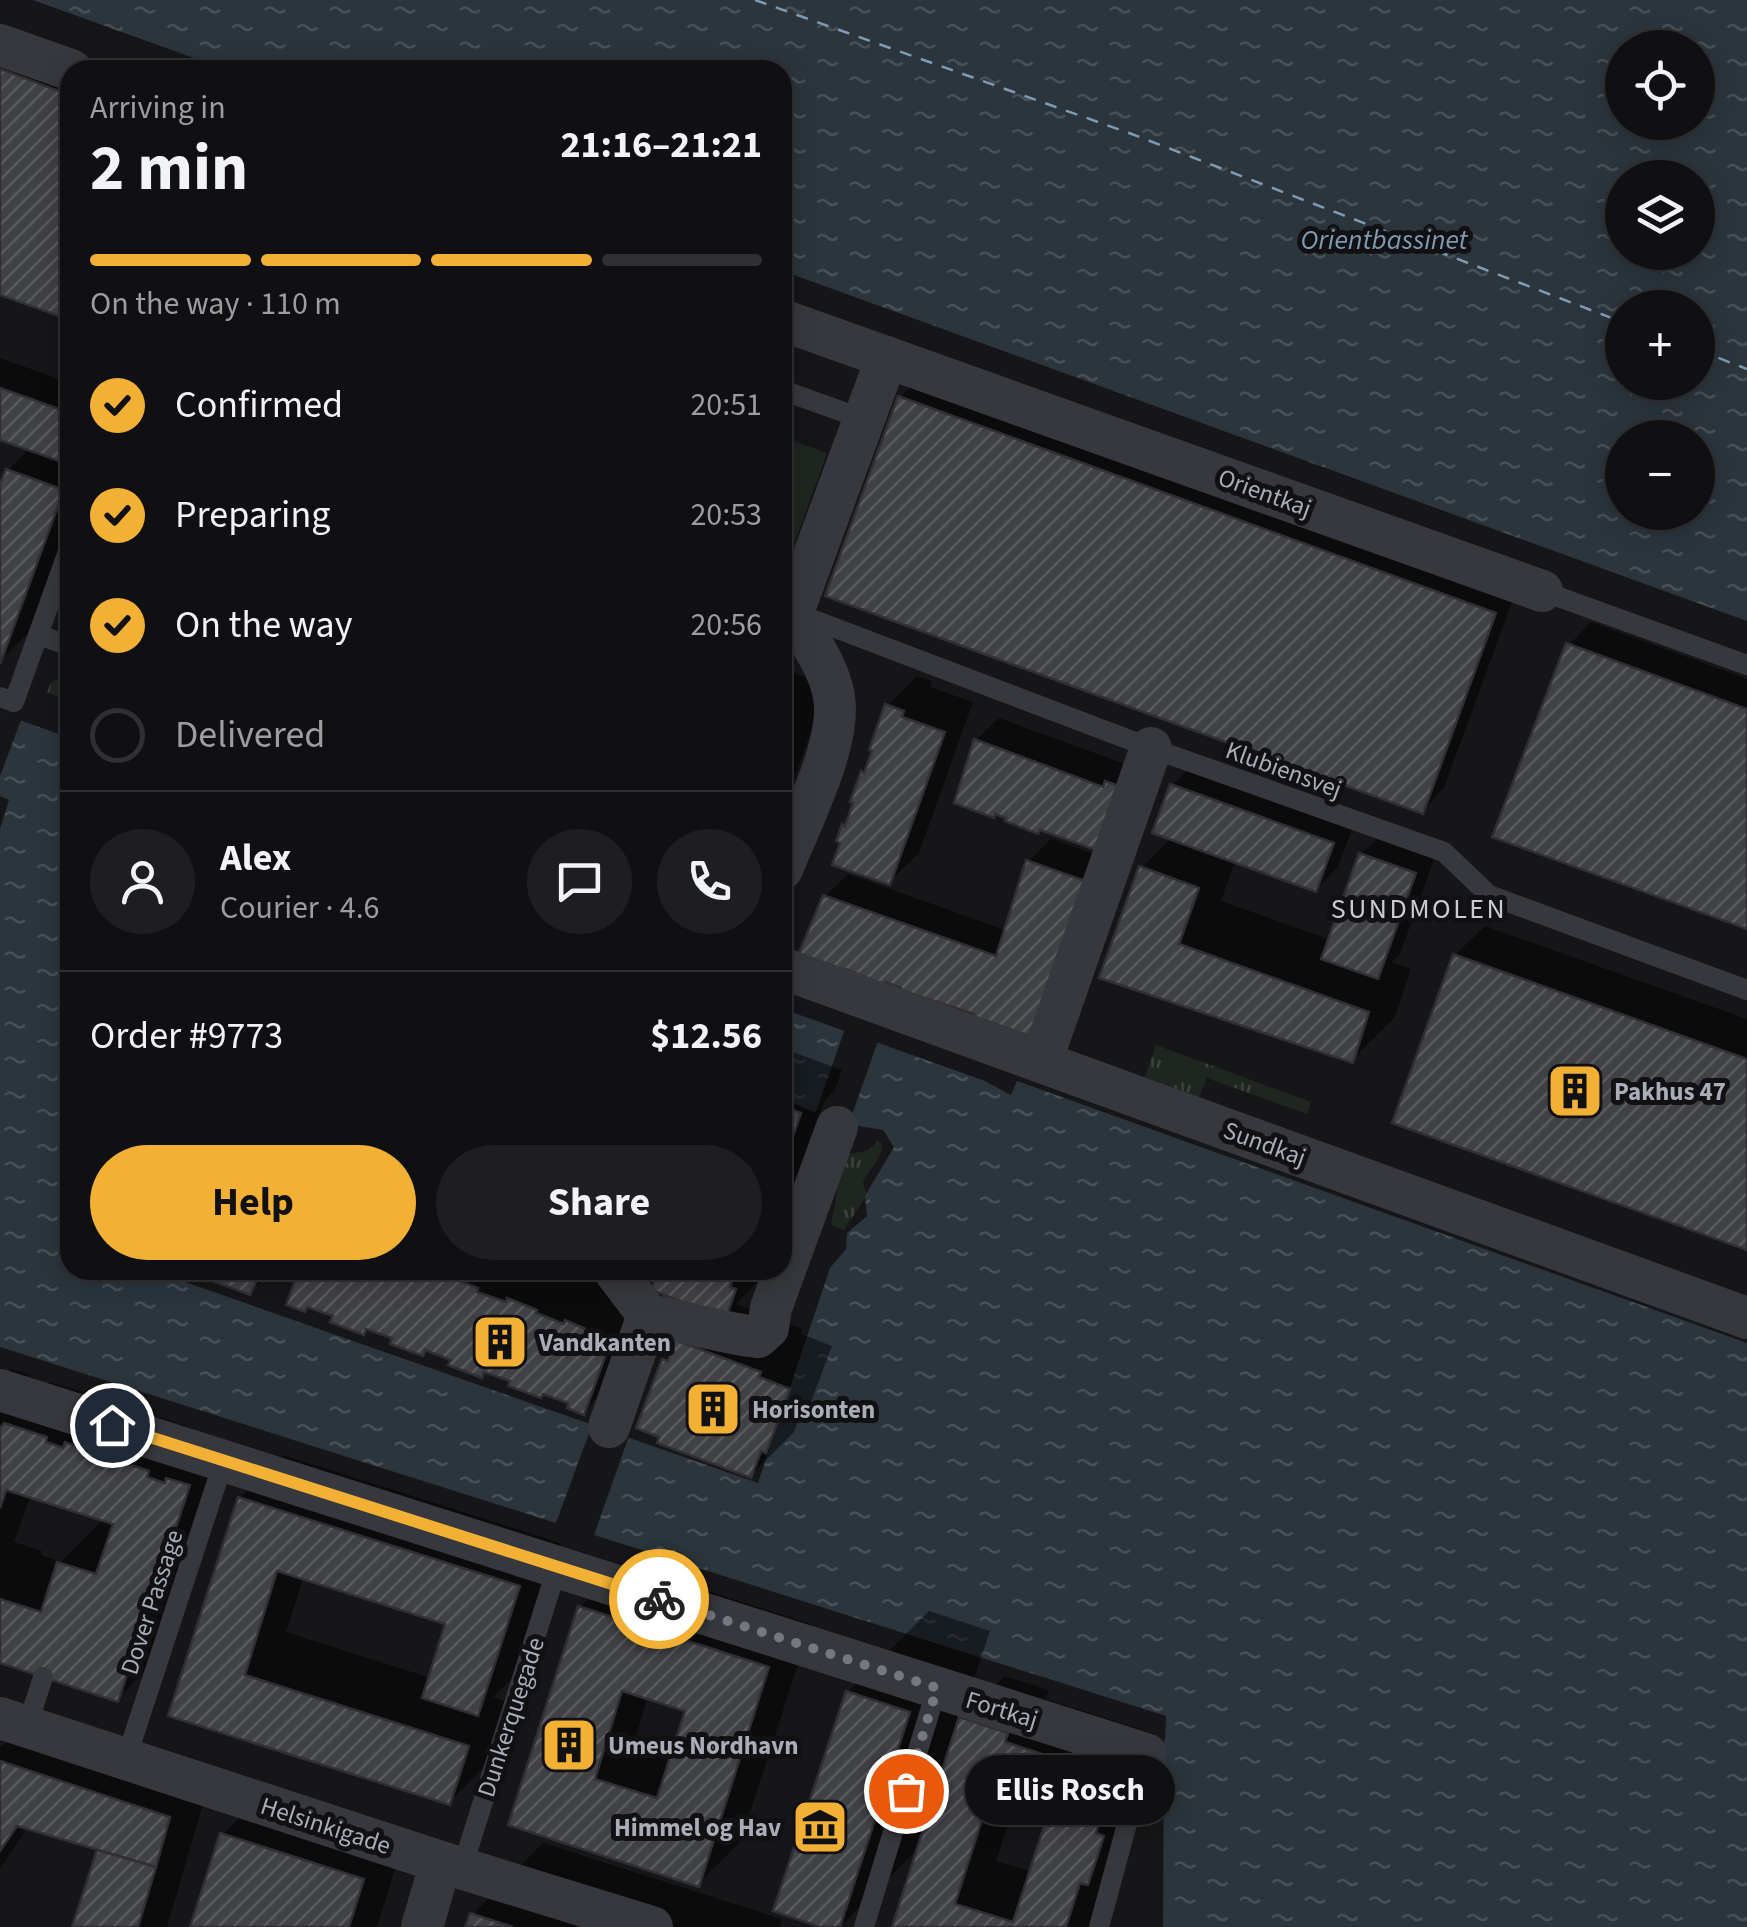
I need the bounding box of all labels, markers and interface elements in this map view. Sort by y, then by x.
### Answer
map controls [1605,30,1715,530]
button: locate [1605,30,1715,140]
text: Arriving in [90,85,226,131]
text: 21:16–21:21 [560,118,762,172]
text: 2 min [90,122,248,215]
button: layers [1605,160,1715,270]
water label: Orientbassinet [1300,220,1468,260]
text: On the way · 110 m [90,281,341,327]
button: + [1605,290,1715,400]
icon: check [90,378,145,433]
text: Confirmed [175,378,343,432]
text: 20:51 [690,382,762,428]
button: − [1605,420,1715,530]
street label: Orientkaj [1213,459,1316,526]
icon: check [90,488,145,543]
text: Preparing [175,488,330,542]
text: 20:53 [690,492,762,538]
icon: check [90,598,145,653]
text: On the way [175,598,352,652]
text: 20:56 [690,602,762,648]
text: Delivered [175,708,325,762]
street label: Klubiensvej [1221,732,1347,808]
button: person [90,829,195,934]
button: chat [527,829,632,934]
button: phone [657,829,762,934]
text: Alex [220,831,291,885]
text: Courier · 4.6 [220,885,380,931]
district label: SUNDMOLEN [1331,889,1507,929]
text: Order #9773 [90,1009,283,1063]
text: $12.56 [650,1009,762,1063]
building icon: Pakhus 47 [1545,1061,1605,1121]
place label: Pakhus 47 [1614,1074,1726,1110]
street label: Sundkaj [1218,1112,1311,1175]
button: Help [90,1145,416,1260]
button: Share [436,1145,762,1260]
building icon: Vandkanten [470,1312,530,1372]
place label: Vandkanten [538,1325,671,1361]
building icon: Horisonten [683,1379,743,1439]
pin [70,1383,155,1468]
place label: Horisonten [752,1392,875,1428]
icon: home [85,1398,140,1453]
street label: Dover Passage [112,1525,192,1679]
courier [609,1549,709,1649]
icon: bike [632,1572,687,1627]
street label: Dunkerquegade [468,1633,554,1802]
street label: Fortkaj [961,1682,1042,1738]
building icon: Umeus Nordhavn [539,1715,599,1775]
place label: Umeus Nordhavn [608,1728,799,1764]
pin [864,1749,949,1834]
callout: Ellis Rosch [966,1756,1176,1826]
icon: bag [879,1764,934,1819]
text: Ellis Rosch [995,1767,1145,1813]
street label: Helsinkigade [256,1788,395,1864]
museum icon: Himmel og Hav [790,1797,850,1857]
place label: Himmel og Hav [614,1810,781,1846]

